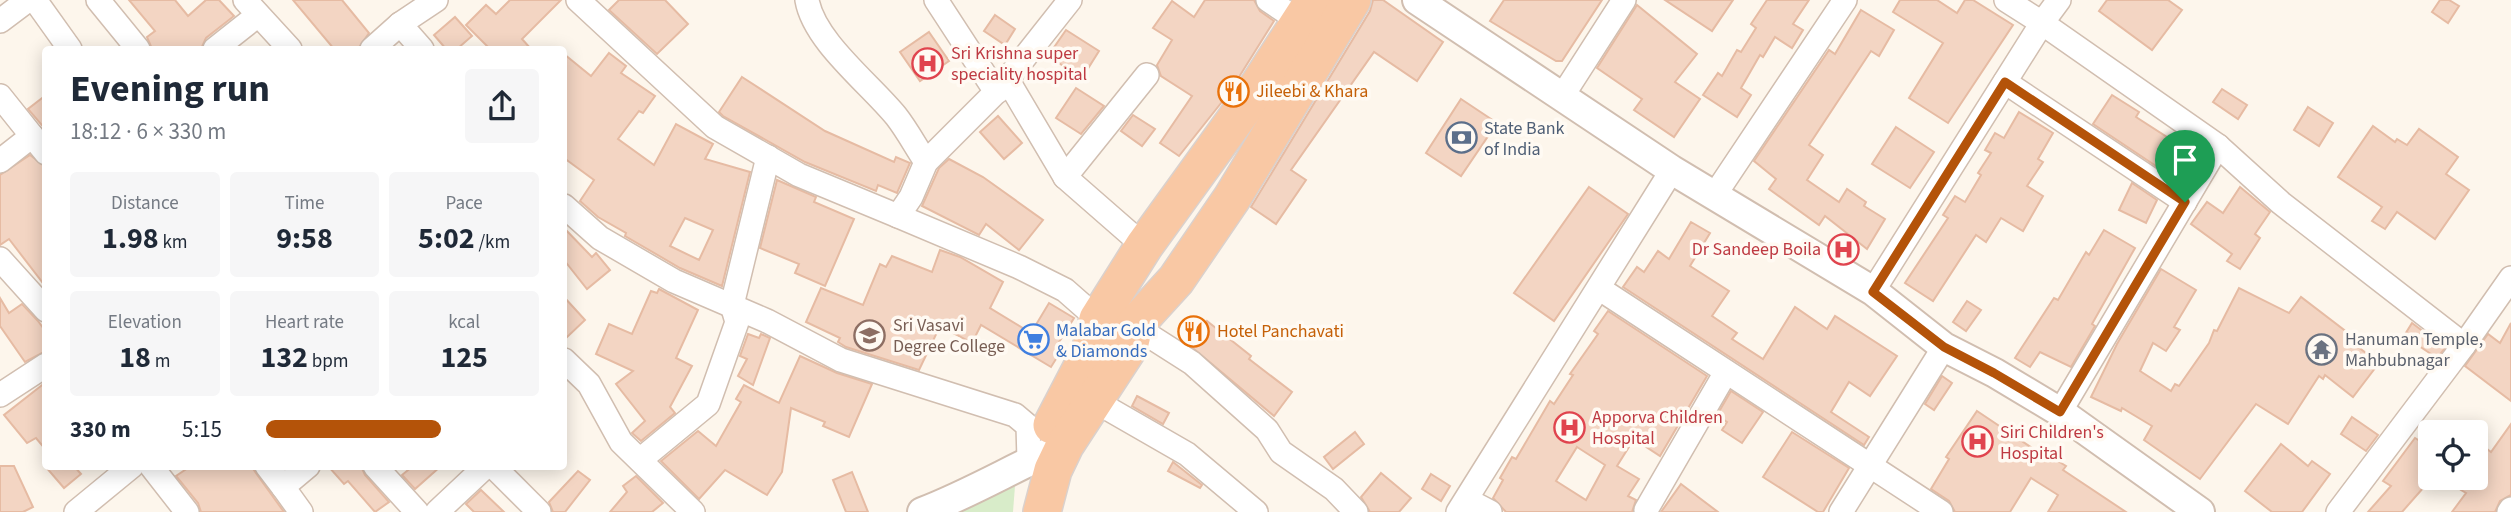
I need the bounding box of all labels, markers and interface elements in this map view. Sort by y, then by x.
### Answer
place label: Sri Krishna super speciality hospital [951,41,1087,87]
hospital icon: Sri Krishna super speciality hospital [911,46,945,80]
text: Evening run [70,62,270,116]
button: share [465,69,539,143]
restaurant icon: Jileebi & Khara [1216,74,1250,108]
place label: Jileebi & Khara [1256,79,1368,104]
text: 18:12 · 6 × 330 m [70,115,226,148]
place label: State Bank of India [1484,116,1565,162]
bank icon: State Bank of India [1444,121,1478,155]
pin [2155,130,2215,202]
icon: arrive [2166,141,2204,179]
text: Distance [111,190,179,217]
text: Time [284,190,325,217]
text: Pace [446,190,483,217]
text: 1.98 [102,217,159,260]
text: 9:58 [276,217,333,260]
text: 5:02 [418,217,475,260]
text: km [159,229,188,256]
text: /km [475,229,510,256]
hospital icon: Dr Sandeep Boila [1827,232,1861,266]
place label: Dr Sandeep Boila [1692,237,1821,262]
text: Elevation [108,309,182,336]
text: Heart rate [265,309,344,336]
text: kcal [448,309,480,336]
place label: Sri Vasavi Degree College [893,313,1005,359]
restaurant icon: Hotel Panchavati [1177,314,1211,348]
school or university icon: Sri Vasavi Degree College [853,318,887,352]
place label: Malabar Gold & Diamonds [1056,318,1156,364]
place label: Hotel Panchavati [1217,319,1344,344]
supermarket icon: Malabar Gold & Diamonds [1016,323,1050,357]
place label: Hanuman Temple, Mahbubnagar [2345,327,2483,373]
temple icon: Hanuman Temple, Mahbubnagar [2305,332,2339,366]
text: 18 [119,336,151,379]
text: 132 [260,336,308,379]
text: 125 [440,336,488,379]
text: m [151,348,170,375]
text: bpm [308,348,349,375]
place label: Apporva Children Hospital [1592,405,1723,451]
hospital icon: Apporva Children Hospital [1552,410,1586,444]
text: 330 m [70,413,131,446]
text: 5:15 [182,413,222,446]
place label: Siri Children's Hospital [2000,420,2104,466]
map controls [2418,420,2488,490]
button: locate [2418,420,2488,490]
hospital icon: Siri Children's Hospital [1960,425,1994,459]

